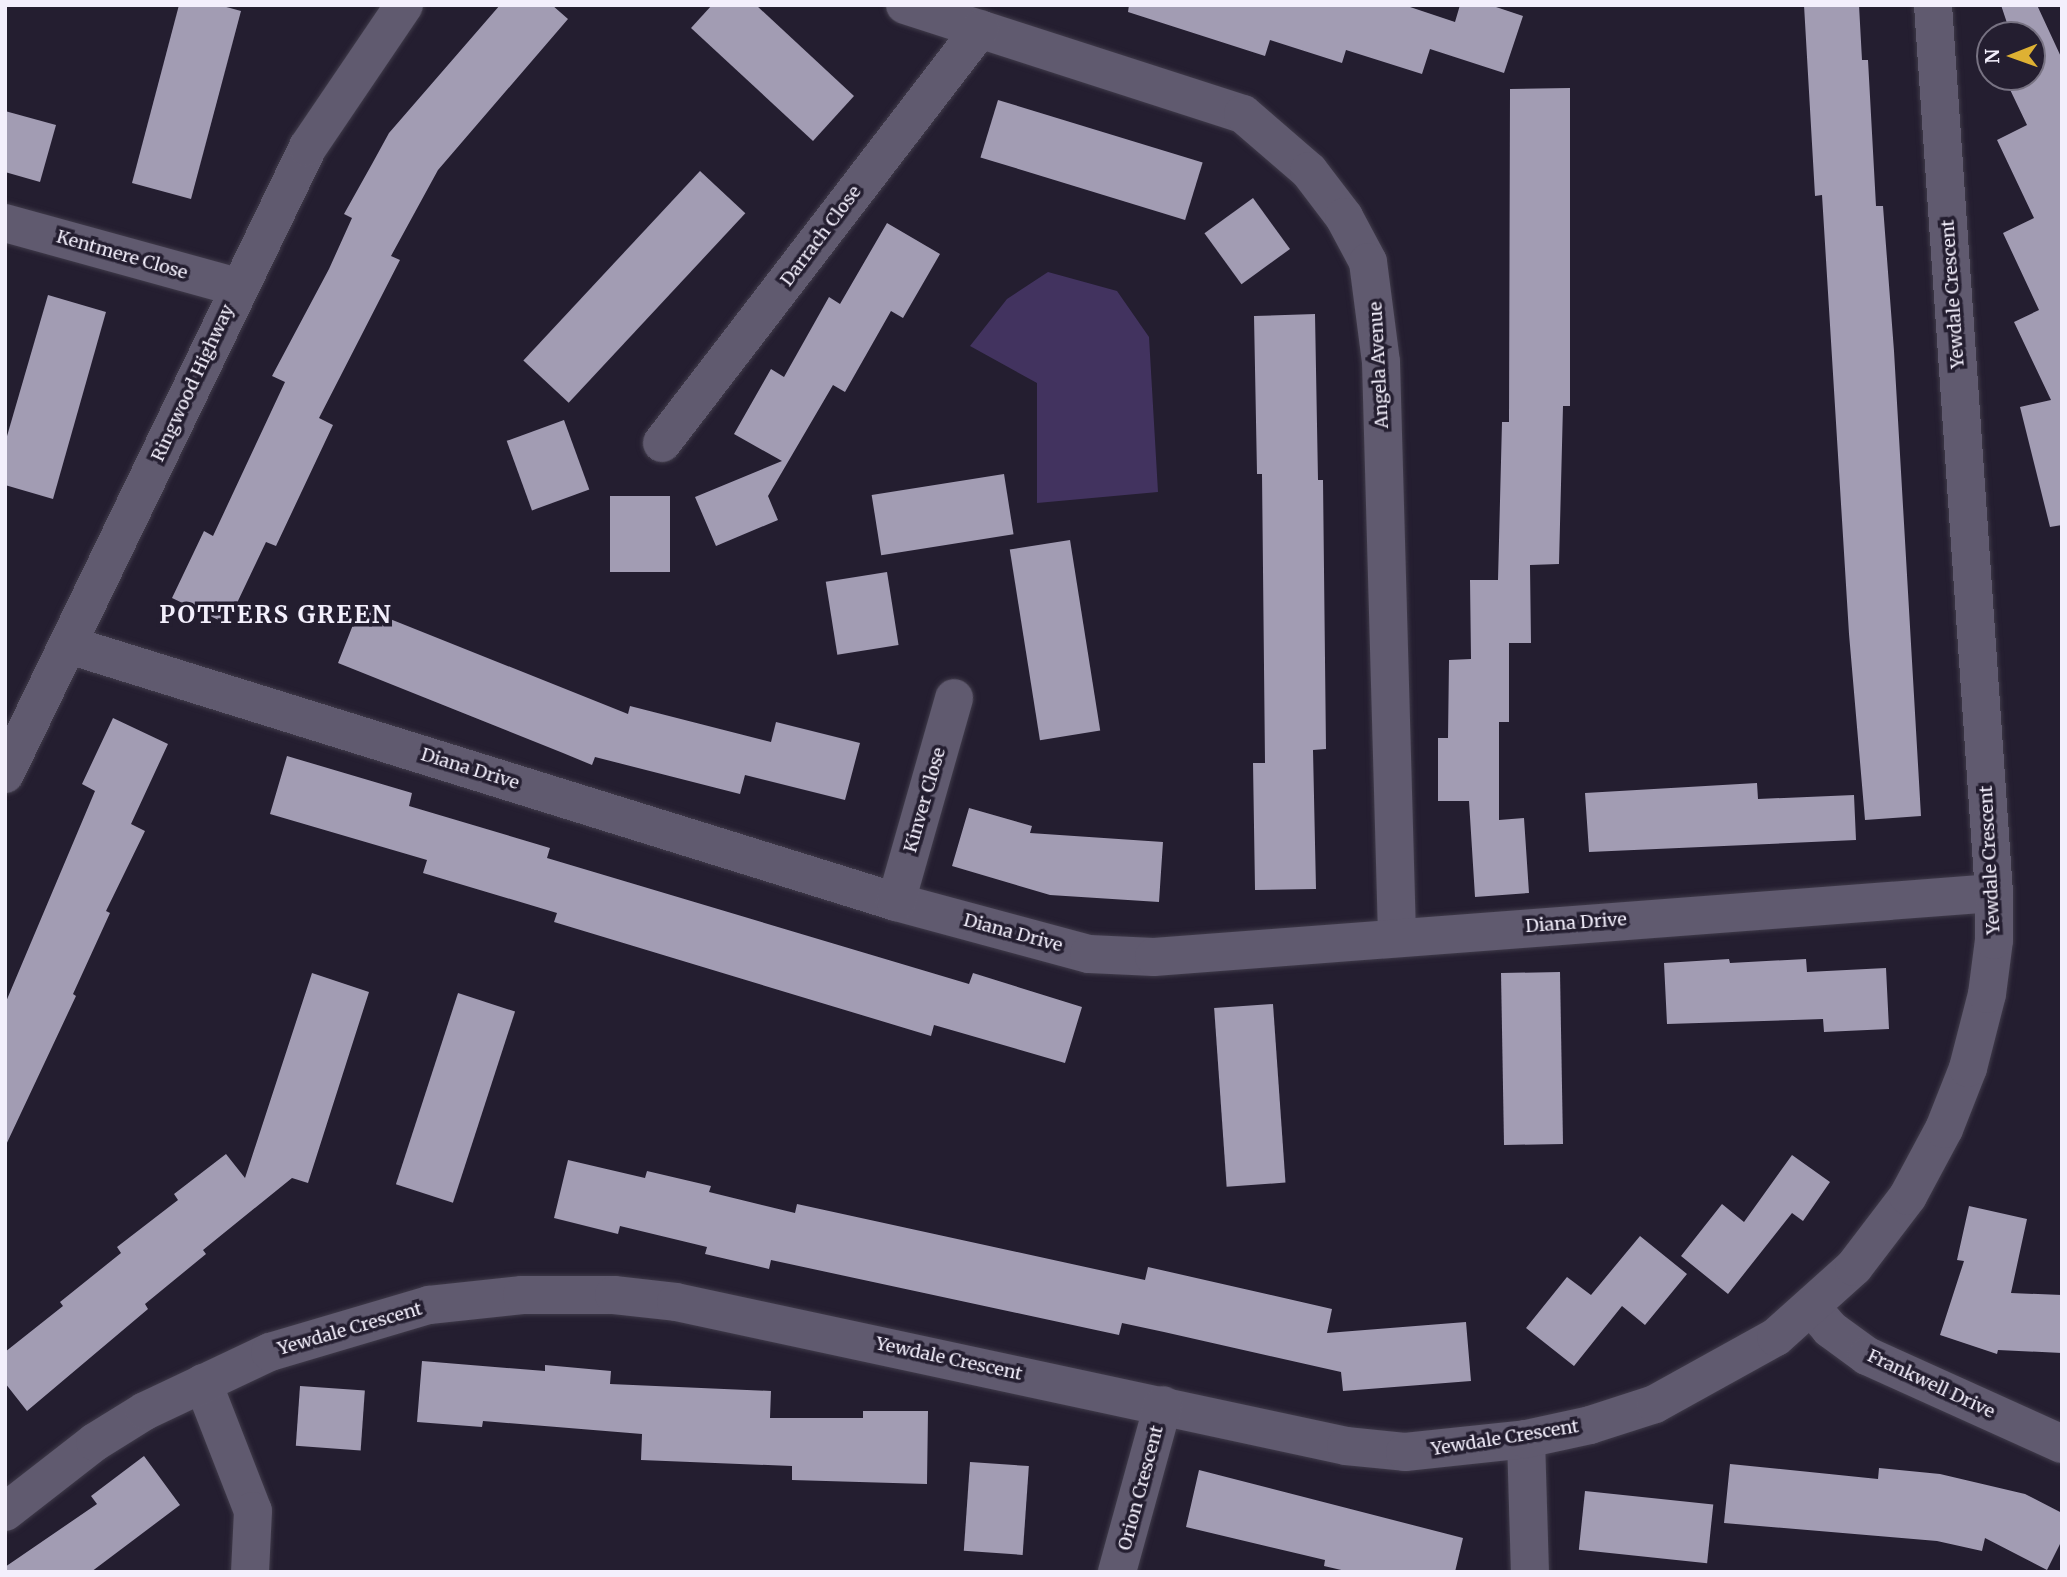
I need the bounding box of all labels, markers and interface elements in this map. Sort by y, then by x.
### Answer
north arrow [1976,21,2046,91]
text: N [1980,49,2004,64]
street label: Darrach Close [776,182,866,290]
street label: Yewdale Crescent [1937,219,1969,369]
street label: Kentmere Close [54,226,190,284]
street label: Ringwood Highway [147,301,239,465]
street label: Angela Avenue [1365,301,1393,429]
district label: POTTERS GREEN [161,601,391,629]
street label: Diana Drive [418,744,522,794]
street label: Kinver Close [900,745,950,855]
street label: Yewdale Crescent [1975,785,2005,935]
street label: Diana Drive [961,909,1065,957]
street label: Diana Drive [1525,909,1627,937]
street label: Yewdale Crescent [275,1298,425,1360]
street label: Yewdale Crescent [874,1333,1024,1385]
street label: Frankwell Drive [1864,1345,1998,1423]
street label: Yewdale Crescent [1430,1416,1580,1460]
street label: Orion Crescent [1114,1423,1168,1553]

